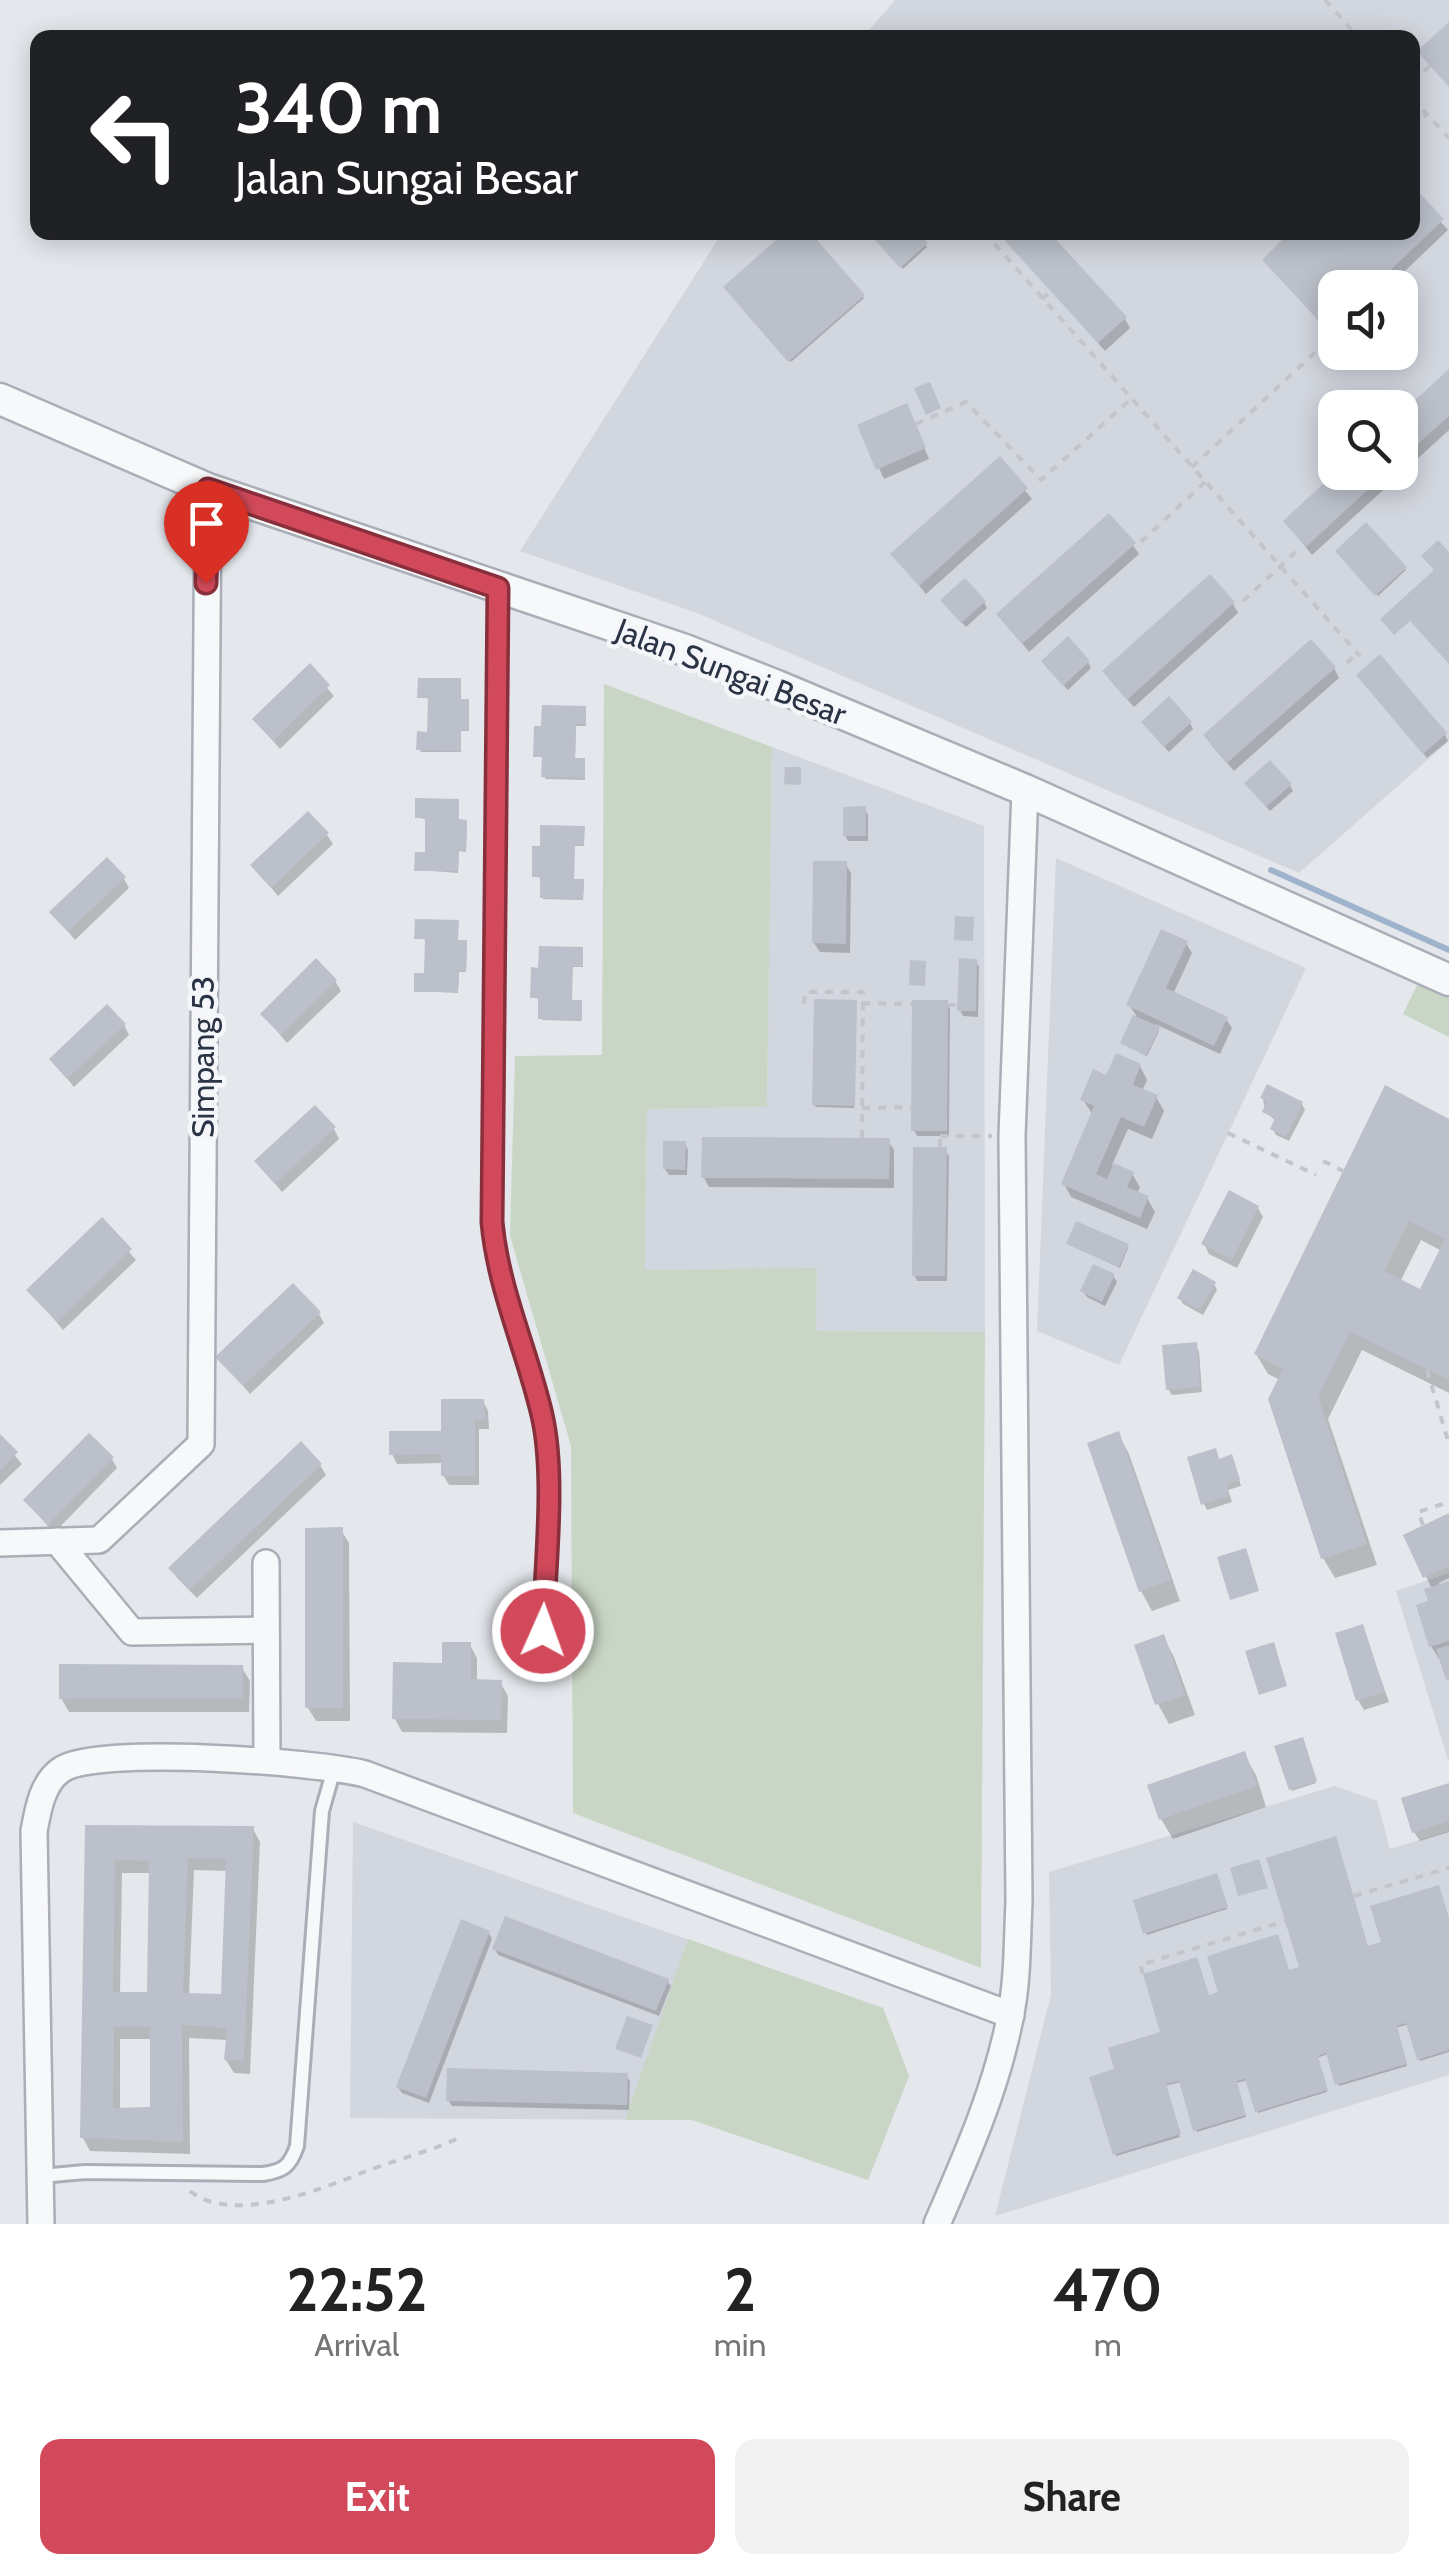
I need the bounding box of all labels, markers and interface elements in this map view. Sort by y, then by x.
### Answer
text: 340 m [235,65,442,151]
icon: left [70,70,200,200]
text: Jalan Sungai Besar [235,151,578,205]
map controls [1318,270,1418,490]
button: sound [1318,270,1418,370]
button: search [1318,390,1418,490]
pin [164,481,249,584]
icon: arrive [179,496,234,551]
street label: Jalan Sungai Besar [609,609,853,734]
street label: Simpang 53 [183,976,222,1138]
position arrow [491,1579,595,1683]
text: 22:52 [286,2253,427,2326]
text: 2 [724,2253,756,2326]
text: 470 [1053,2253,1163,2326]
text: Arrival [314,2325,399,2364]
text: min [714,2325,766,2364]
text: m [1094,2325,1122,2364]
button: Exit [40,2439,715,2554]
button: Share [735,2439,1409,2554]

